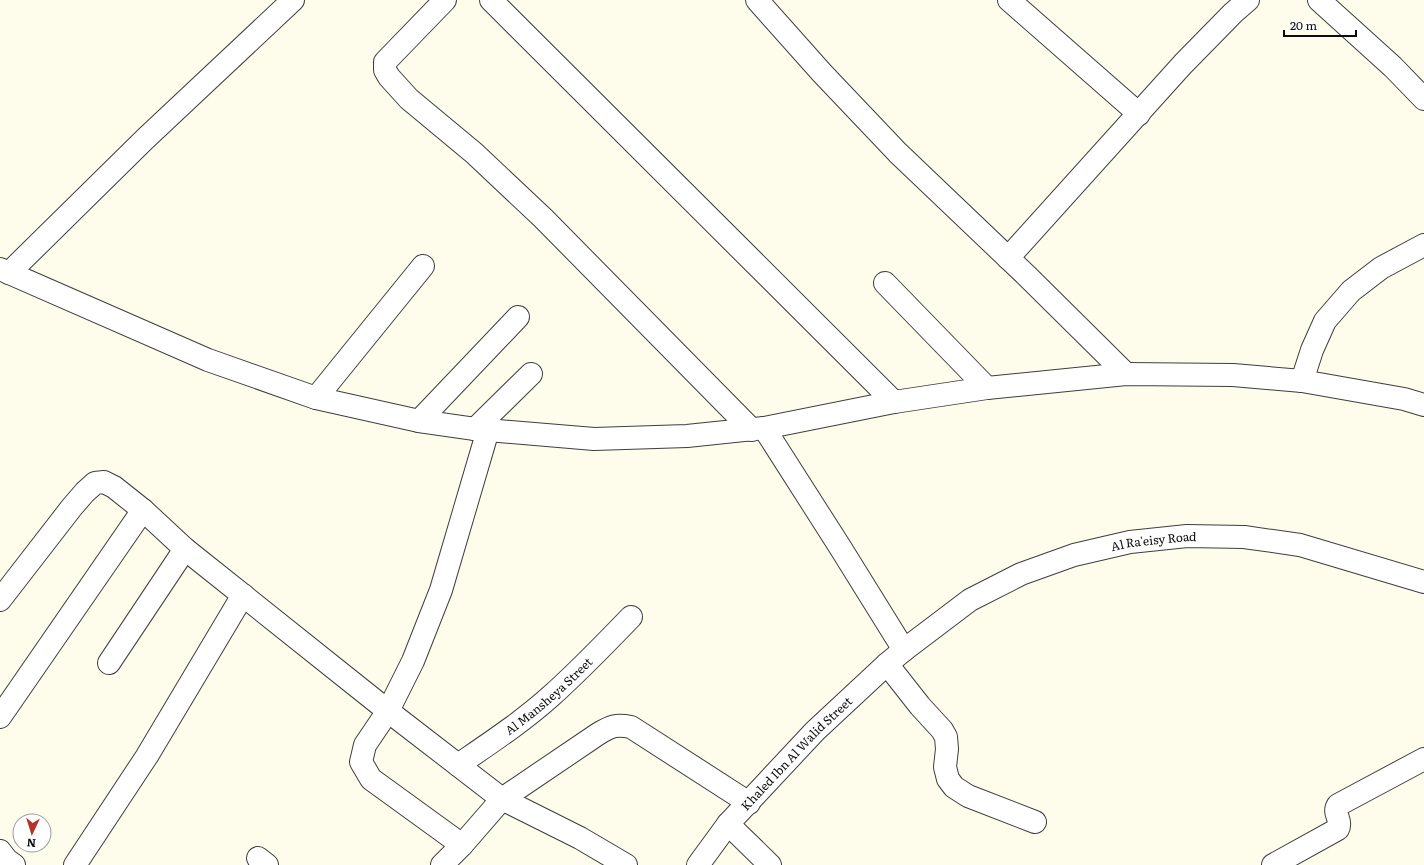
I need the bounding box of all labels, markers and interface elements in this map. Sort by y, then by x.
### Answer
scale bar [1284,12,1356,38]
text: 20 m [1290,16,1317,34]
street label: Al Ra'eisy Road [1109,527,1197,555]
street label: Al Mansheya Street [501,653,596,739]
street label: Khaled Ibn Al Walid Street [736,692,856,814]
north arrow [12,813,52,853]
text: N [26,836,36,852]

